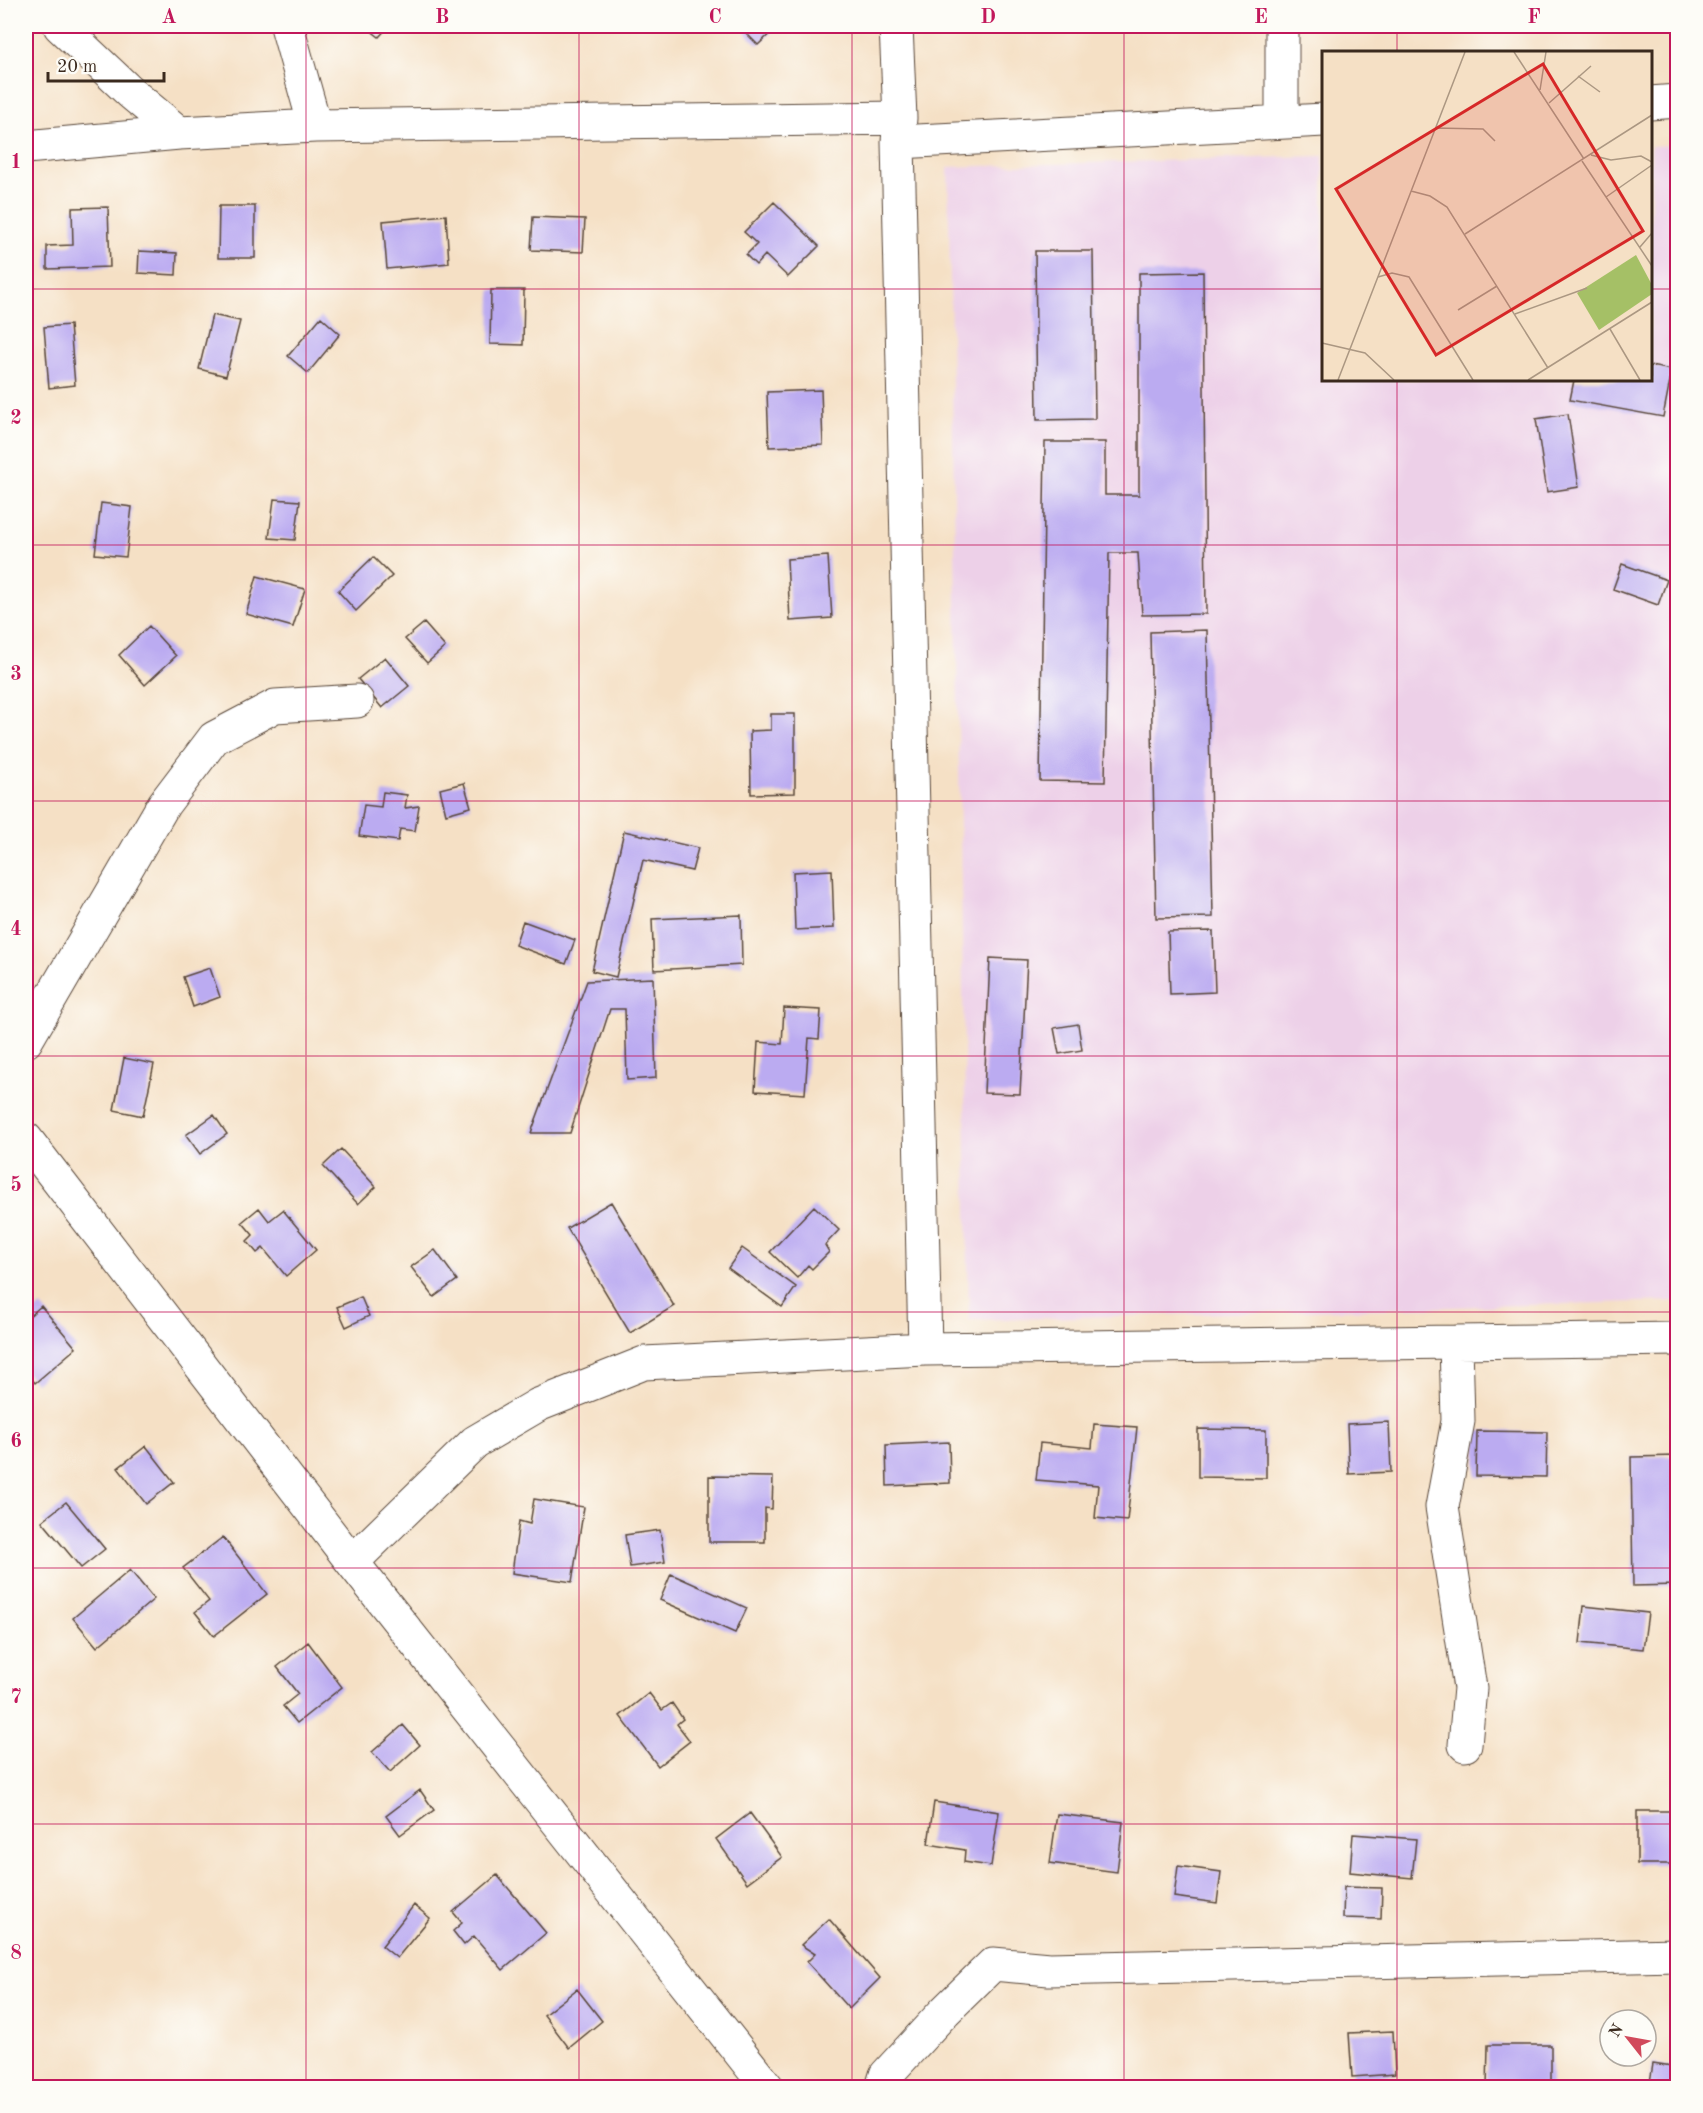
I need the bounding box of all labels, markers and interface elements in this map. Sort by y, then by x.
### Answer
text: A [161,8,177,28]
text: B [435,8,449,28]
text: C [708,8,722,28]
text: D [980,8,996,28]
text: E [1254,8,1268,28]
text: F [1527,8,1541,28]
scale bar [48,45,164,83]
inset map [1322,51,1652,381]
text: 20 m [57,58,97,76]
text: 1 [10,153,22,173]
text: 2 [10,409,22,429]
text: 3 [10,665,22,685]
text: 4 [10,920,22,940]
text: 5 [10,1175,22,1196]
text: 6 [10,1432,22,1452]
text: 7 [10,1688,22,1708]
text: 8 [10,1944,22,1964]
north arrow [1598,2008,1658,2068]
text: N [1607,2021,1627,2041]

